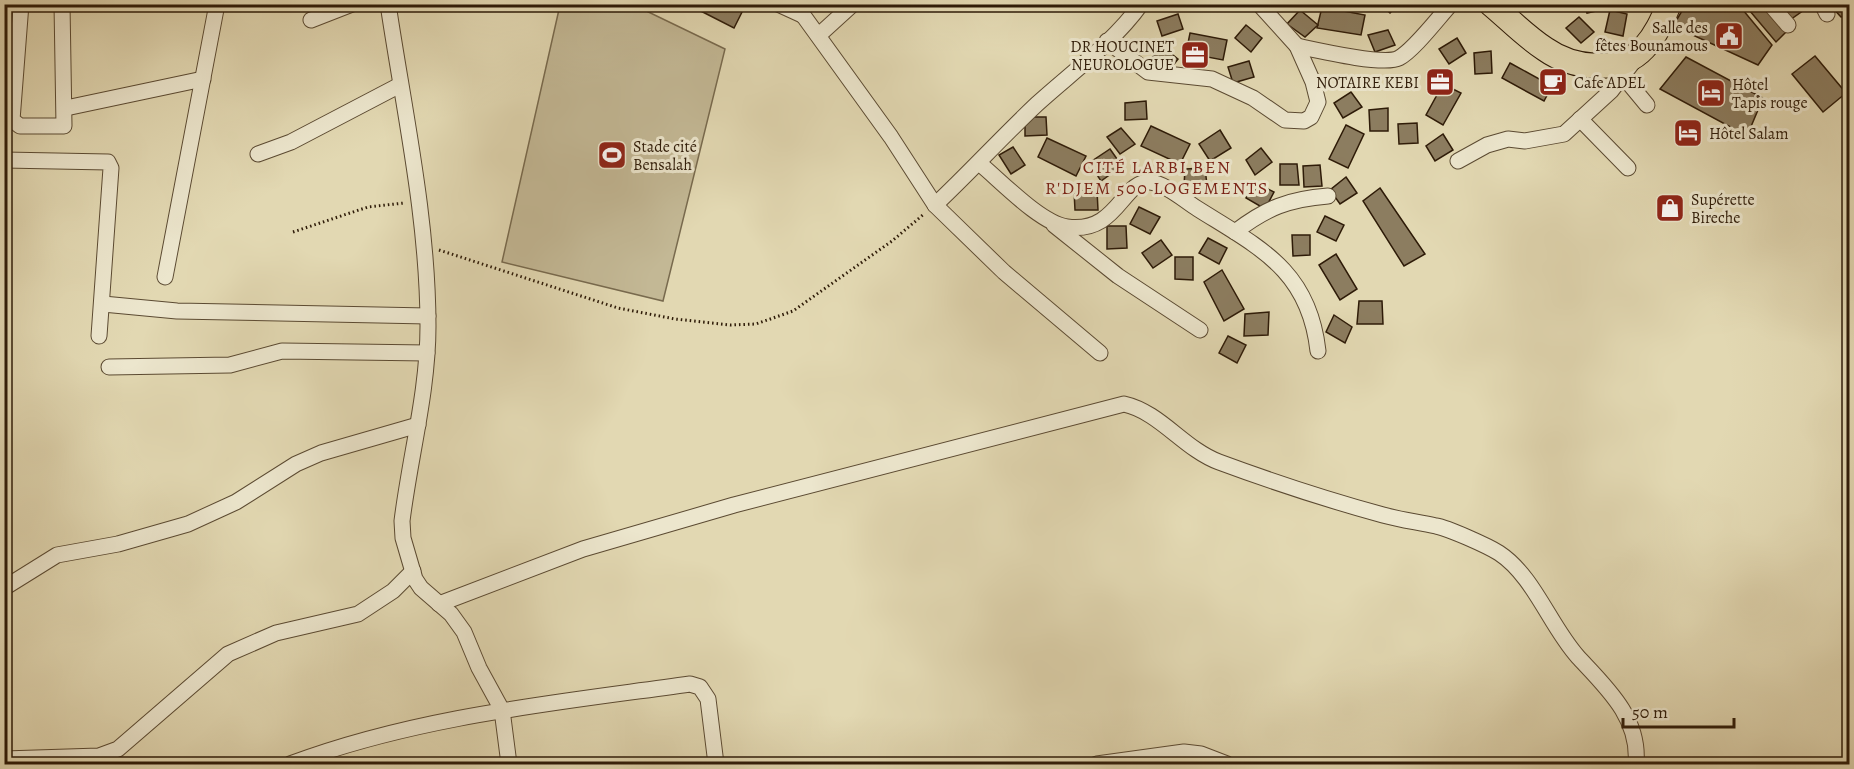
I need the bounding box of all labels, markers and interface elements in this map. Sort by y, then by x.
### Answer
place label: Salle des fêtes Bounamous [1595,17,1708,57]
public building icon: Salle des fêtes Bounamous [1713,20,1745,52]
place label: DR HOUCINET NEUROLOGUE [1070,36,1174,76]
office icon: DR HOUCINET NEUROLOGUE [1179,39,1211,71]
office icon: NOTAIRE KEBI [1424,66,1456,98]
cafe icon: Cafe ADEL [1537,66,1569,98]
place label: NOTAIRE KEBI [1316,72,1419,94]
place label: Cafe ADEL [1574,72,1646,94]
place label: Hôtel Tapis rouge [1732,74,1808,114]
hotel icon: Hôtel Tapis rouge [1695,77,1727,109]
hotel icon: Hôtel Salam [1672,117,1704,149]
place label: Hôtel Salam [1709,123,1789,145]
place label: Stade cité Bensalah [633,136,697,176]
sports icon: Stade cité Bensalah [596,139,628,171]
district label: CITÉ LARBI BEN R'DJEM 500 LOGEMENTS [1045,155,1269,200]
place label: Supérette Bireche [1691,189,1755,229]
shop icon: Supérette Bireche [1654,192,1686,224]
scale bar [1623,691,1734,729]
text: 50 m [1632,700,1668,724]

